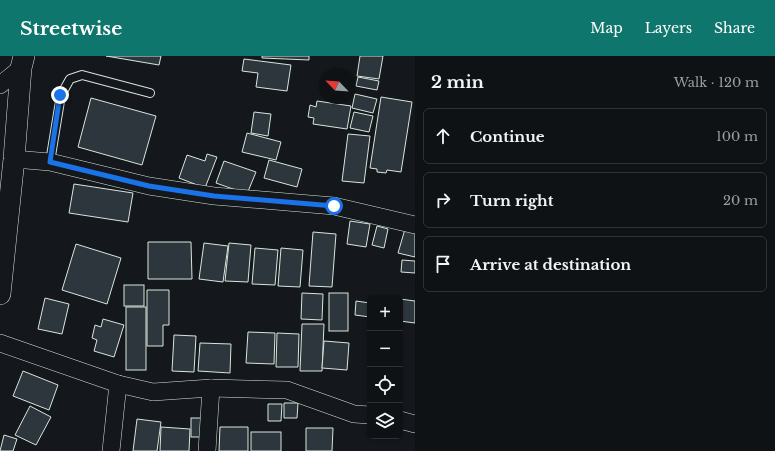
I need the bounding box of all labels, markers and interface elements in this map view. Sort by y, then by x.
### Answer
text: Streetwise [20,17,122,40]
text: Map [590,19,623,37]
text: Layers [645,19,692,37]
text: Share [714,19,755,37]
north arrow [319,68,355,104]
text: 2 min [431,72,484,93]
text: Walk · 120 m [674,74,759,91]
route end [51,86,69,104]
icon: ahead [432,125,454,147]
text: Continue [470,127,545,146]
text: 100 m [716,128,758,145]
icon: right [432,189,454,211]
text: Turn right [470,191,553,210]
text: 20 m [723,192,758,209]
route start [325,197,343,215]
icon: arrive [432,253,454,275]
text: Arrive at destination [470,255,631,274]
map controls [367,295,403,439]
button: + [367,295,403,331]
button: − [367,331,403,367]
button: locate [367,367,403,403]
button: layers [367,403,403,439]

